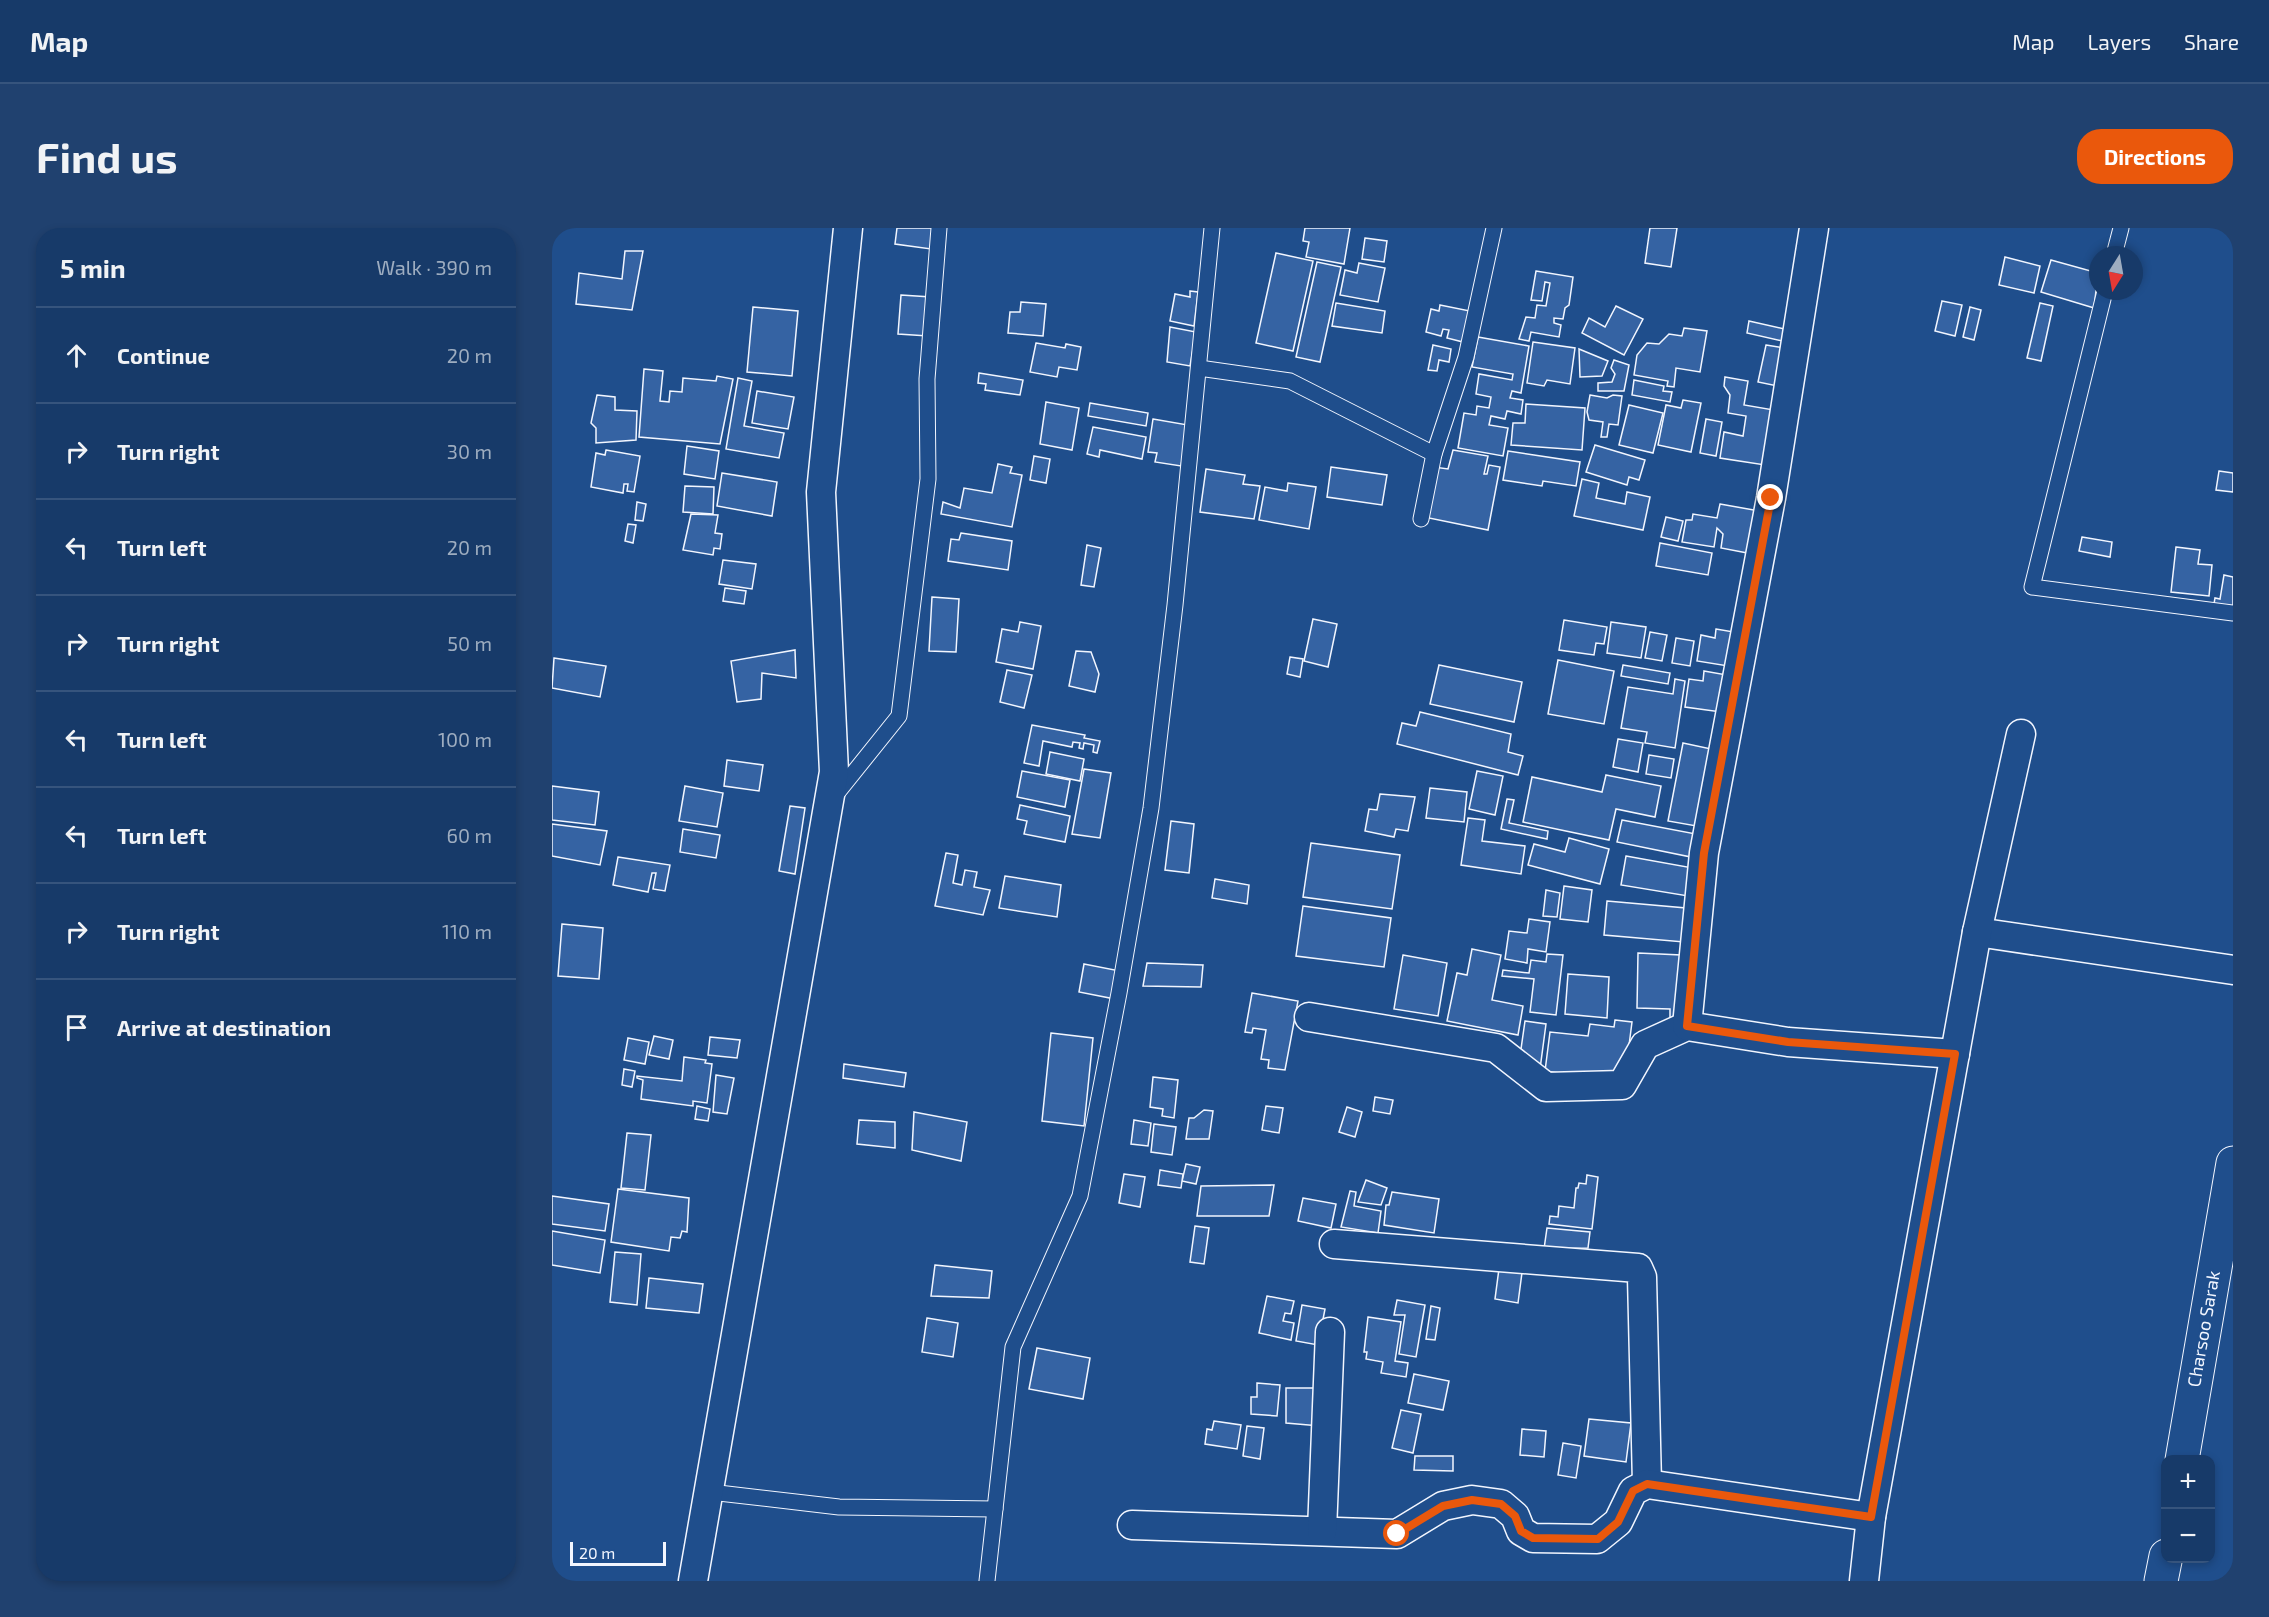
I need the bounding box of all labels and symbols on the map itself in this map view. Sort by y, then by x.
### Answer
north arrow [2089,246,2143,300]
route end [1757,484,1783,510]
street label: Charsoo Sarak [2182,1269,2224,1389]
route start [1383,1520,1409,1546]
scale bar [570,1539,666,1566]

